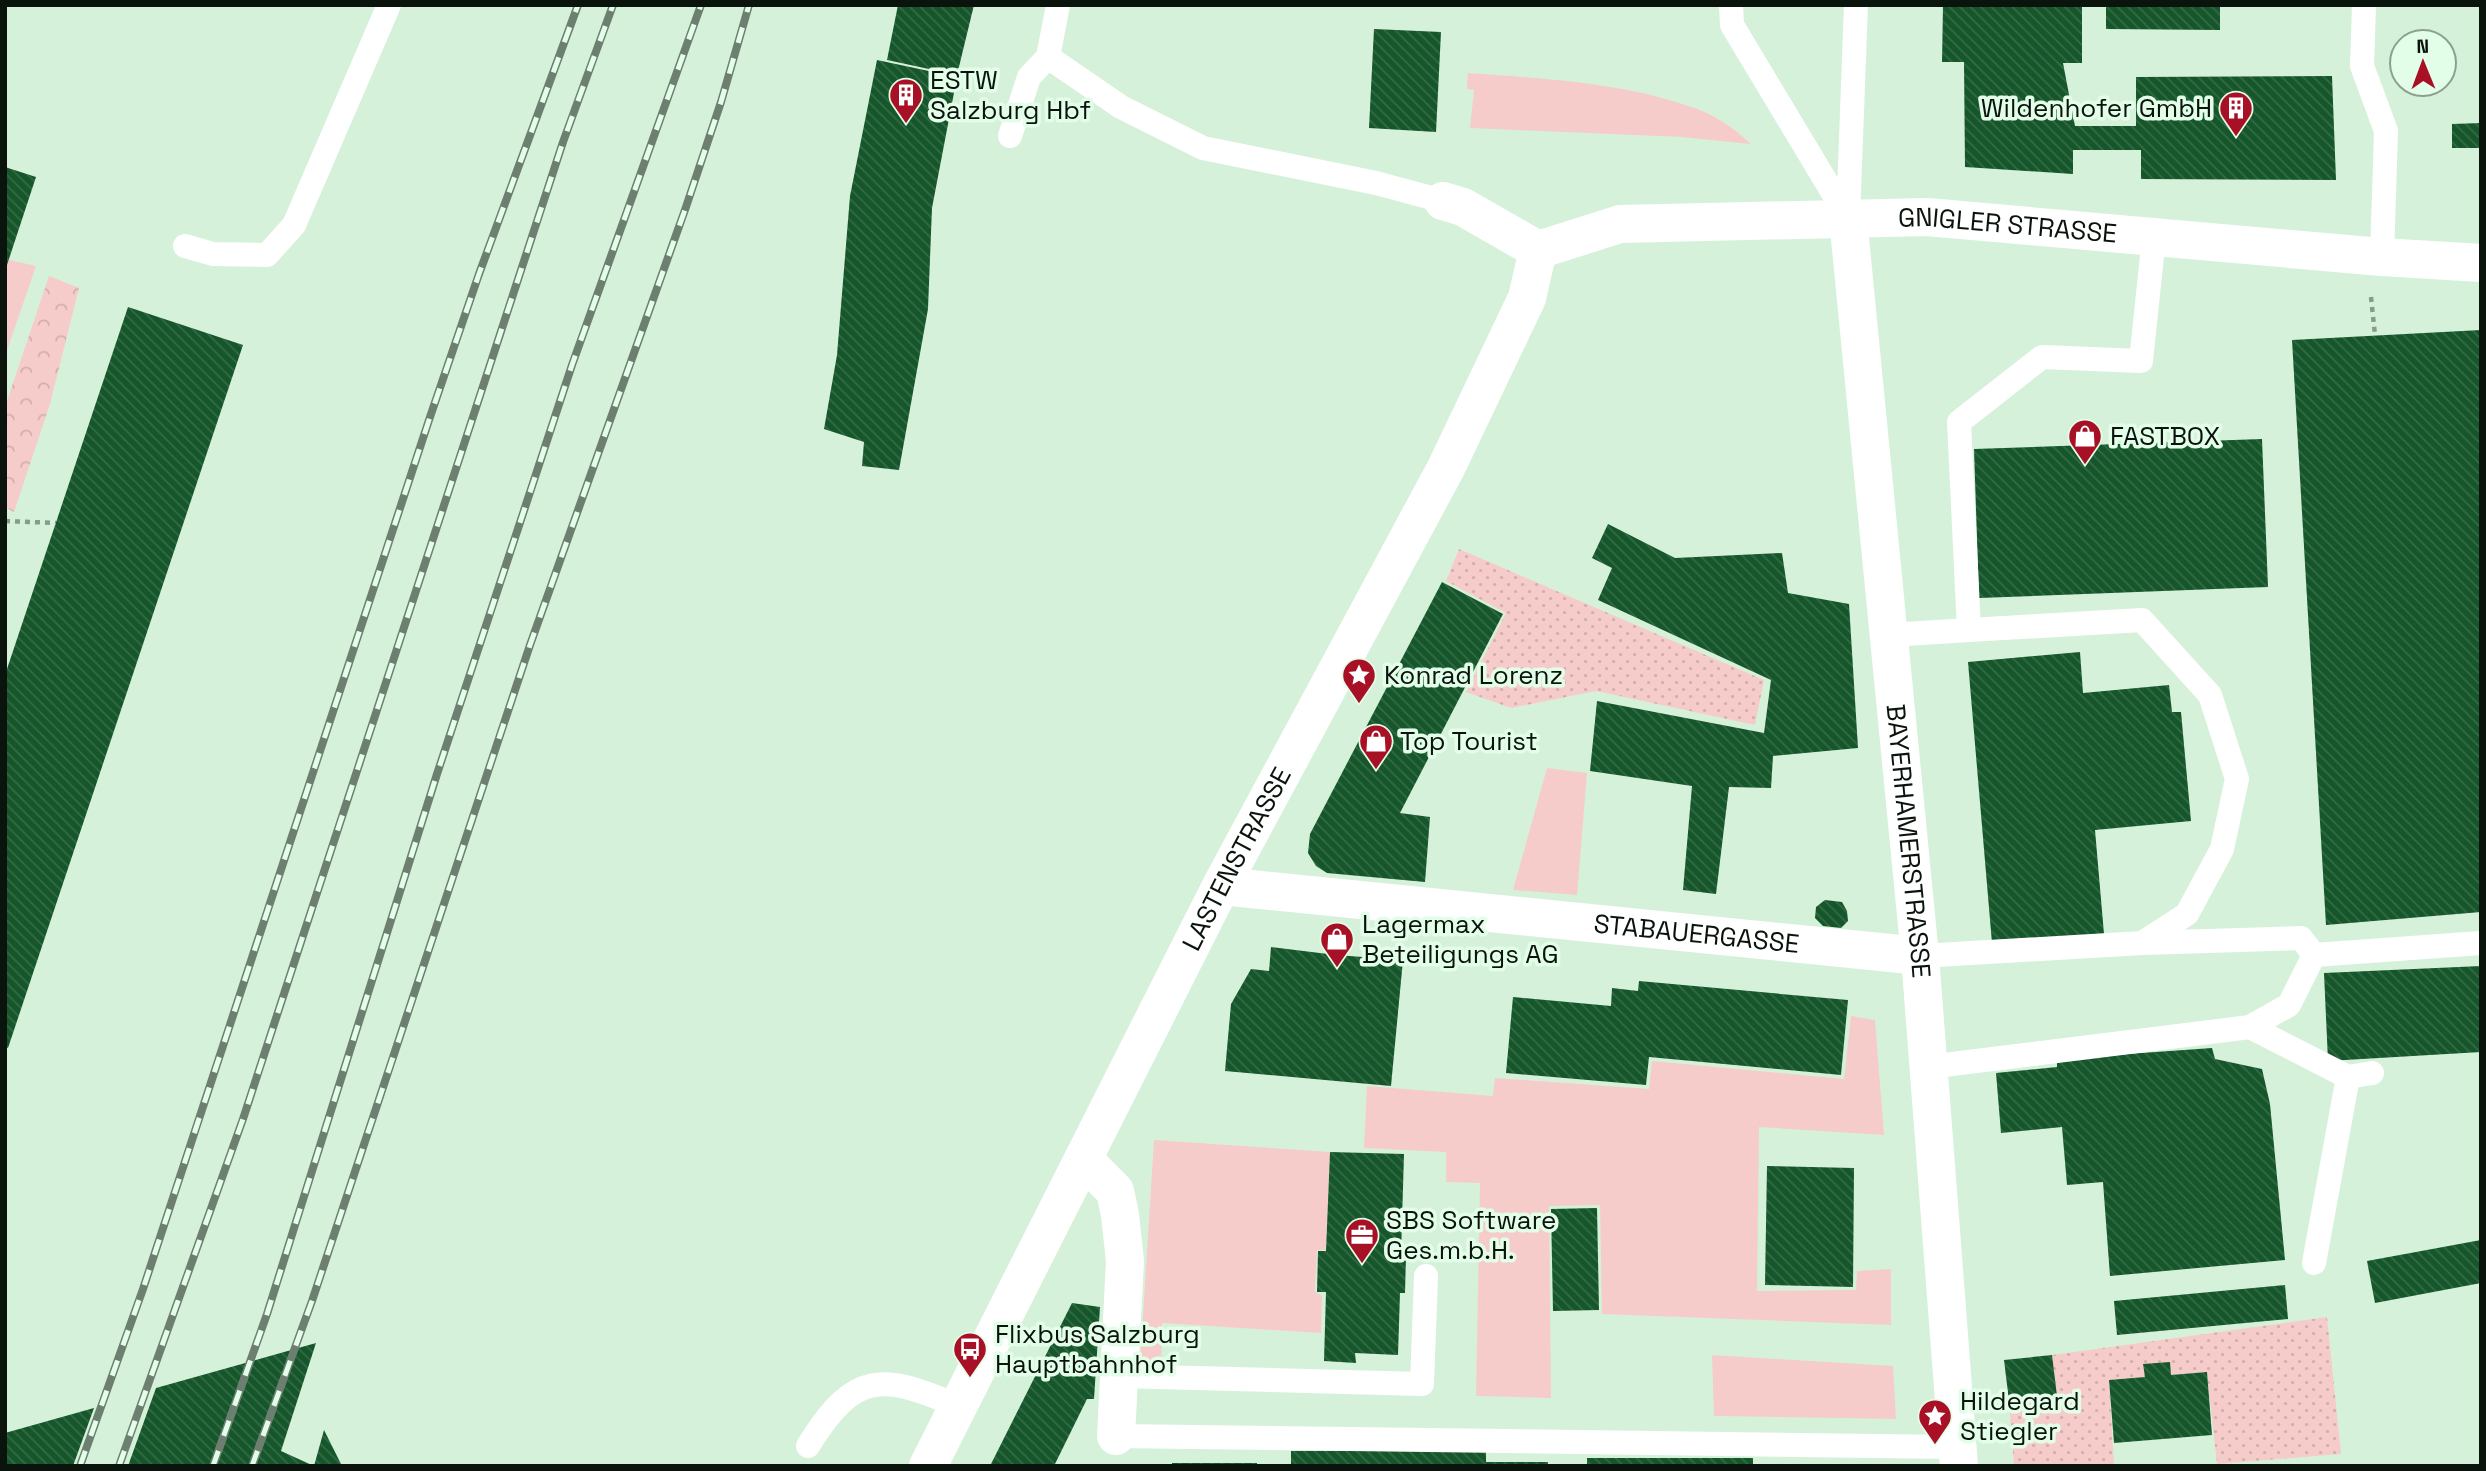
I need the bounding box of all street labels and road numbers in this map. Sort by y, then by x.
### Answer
street label: GNIGLER STRASSE [1898,200,2118,251]
street label: BAYERHAMERSTRASSE [1879,702,1939,979]
street label: LASTENSTRASSE [1174,761,1299,956]
street label: STABAUERGASSE [1592,906,1801,961]

